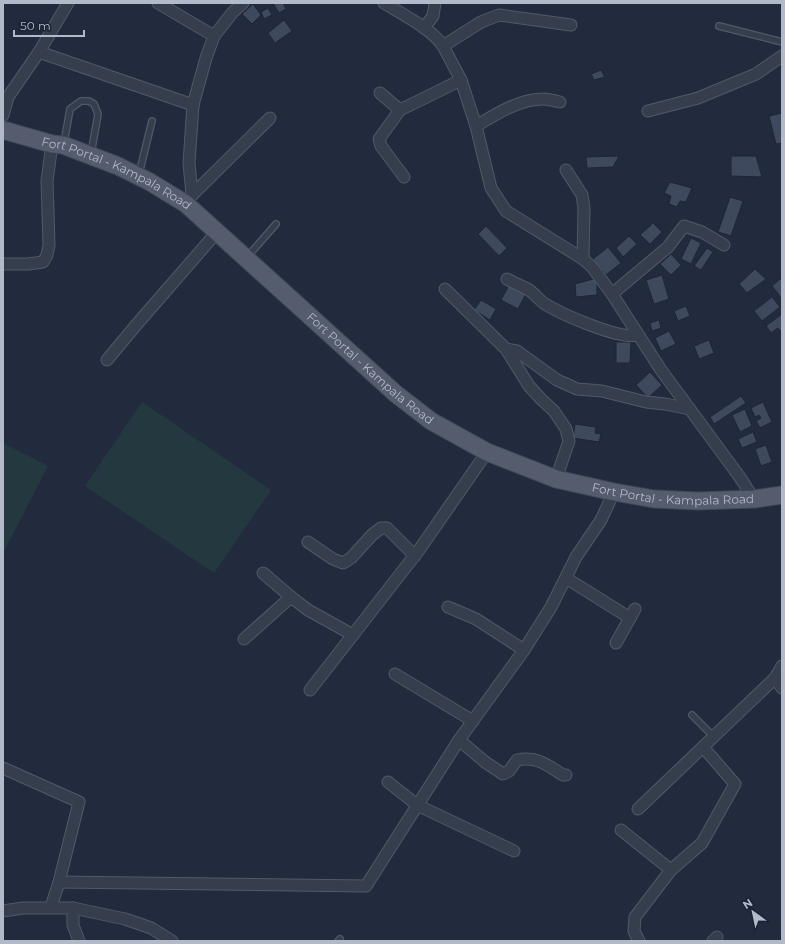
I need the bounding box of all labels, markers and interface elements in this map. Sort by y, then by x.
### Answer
scale bar [14,12,84,38]
text: 50 m [20,18,51,33]
street label: Fort Portal - Kampala Road [40,133,195,212]
street label: Fort Portal - Kampala Road [304,309,437,427]
street label: Fort Portal - Kampala Road [591,479,754,508]
north arrow [733,892,773,932]
text: N [740,895,755,912]

